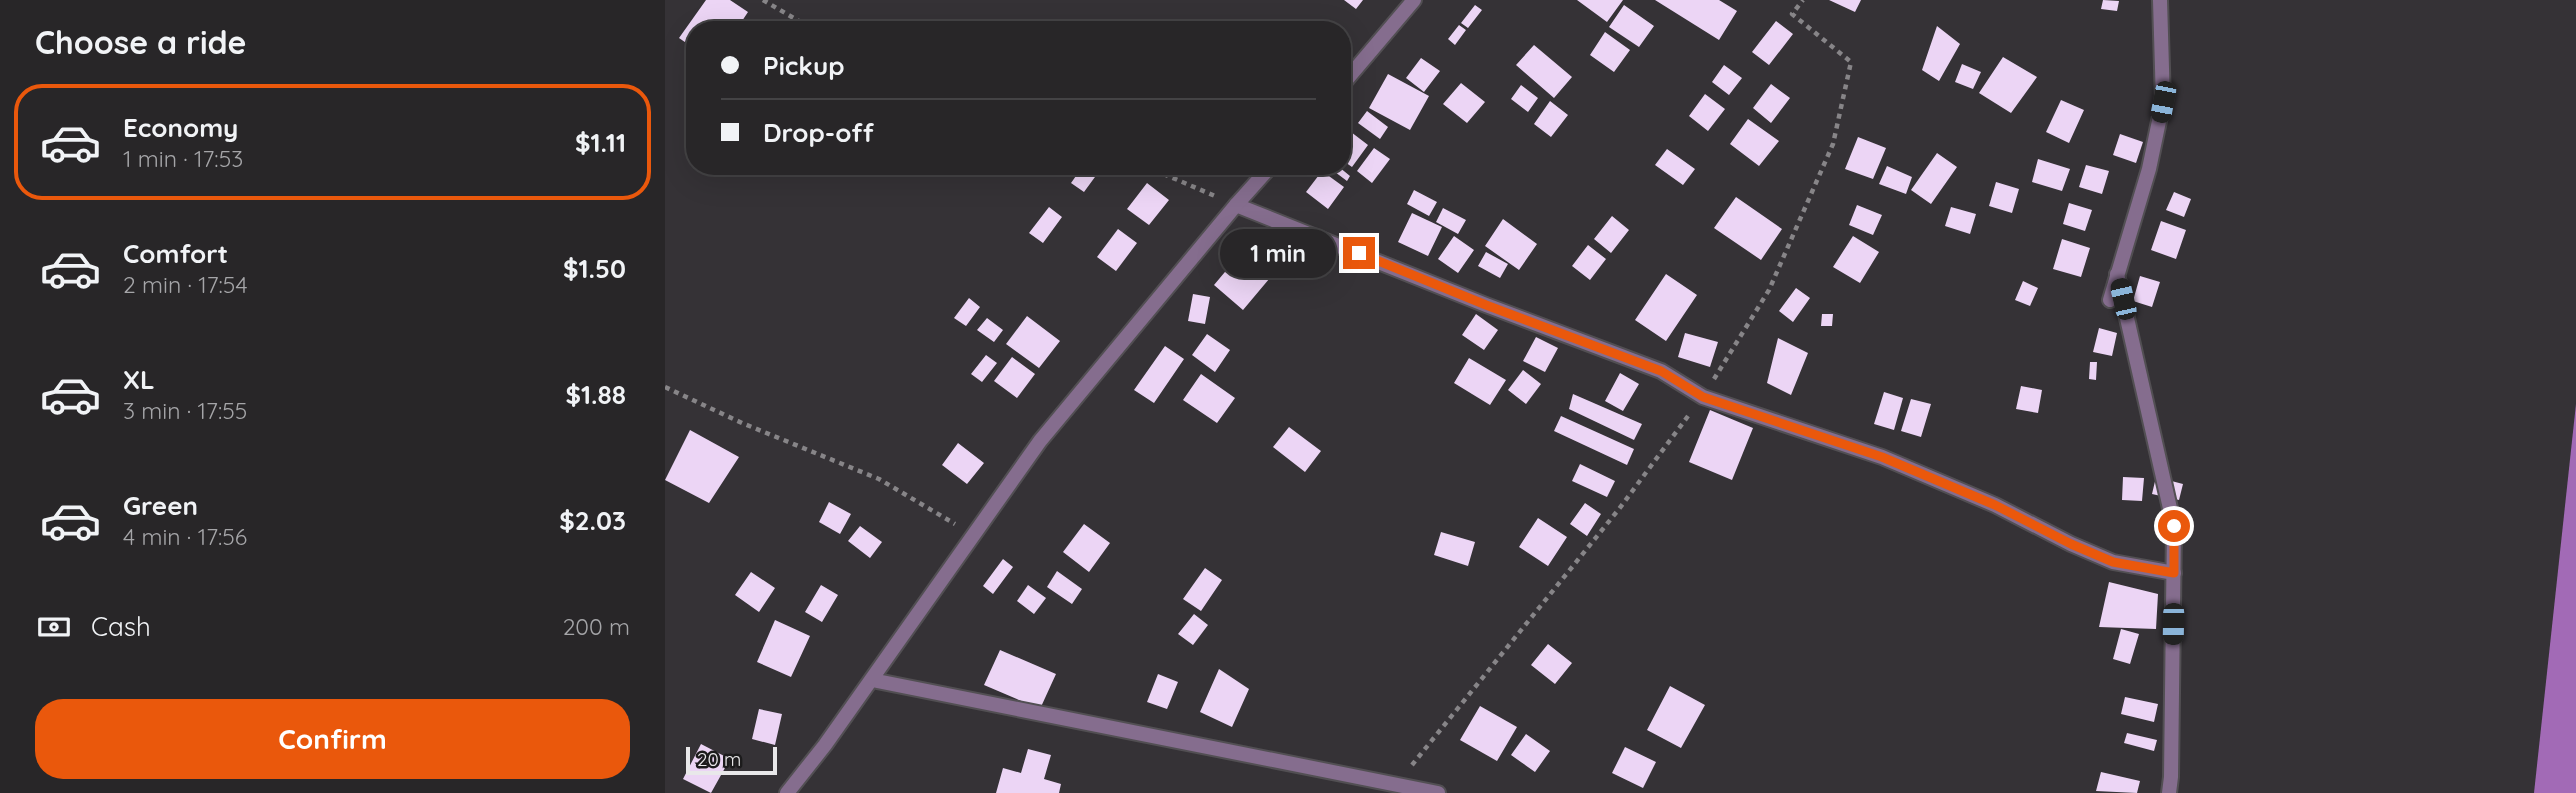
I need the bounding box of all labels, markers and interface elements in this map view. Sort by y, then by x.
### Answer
text: Choose a ride [35,22,247,62]
text: Pickup [763,49,845,82]
car [2149,79,2178,125]
icon: car [39,111,102,174]
text: Economy [123,111,238,144]
text: Drop-off [763,116,874,149]
text: $1.11 [575,126,626,159]
text: 1 min · 17:53 [123,144,243,173]
callout: 1 min [1219,229,1335,278]
icon: car [39,237,102,300]
text: Comfort [123,237,228,270]
route end [1343,237,1375,269]
text: 1 min [1250,239,1306,268]
text: $1.50 [563,252,626,285]
text: 2 min · 17:54 [123,270,248,299]
car [2109,276,2138,322]
icon: car [39,363,102,426]
text: XL [123,363,155,396]
text: $1.88 [565,378,626,411]
text: 3 min · 17:55 [123,396,247,425]
icon: car [39,489,102,552]
text: Green [123,489,198,522]
text: $2.03 [559,504,626,537]
route start [2158,510,2190,542]
text: 4 min · 17:56 [123,522,247,551]
car [2163,603,2184,645]
icon: cash [35,608,73,646]
text: Cash [91,610,151,643]
text: 200 m [563,612,630,641]
button: Confirm [35,699,630,779]
scale bar [686,744,777,776]
text: 20 m [697,747,741,771]

